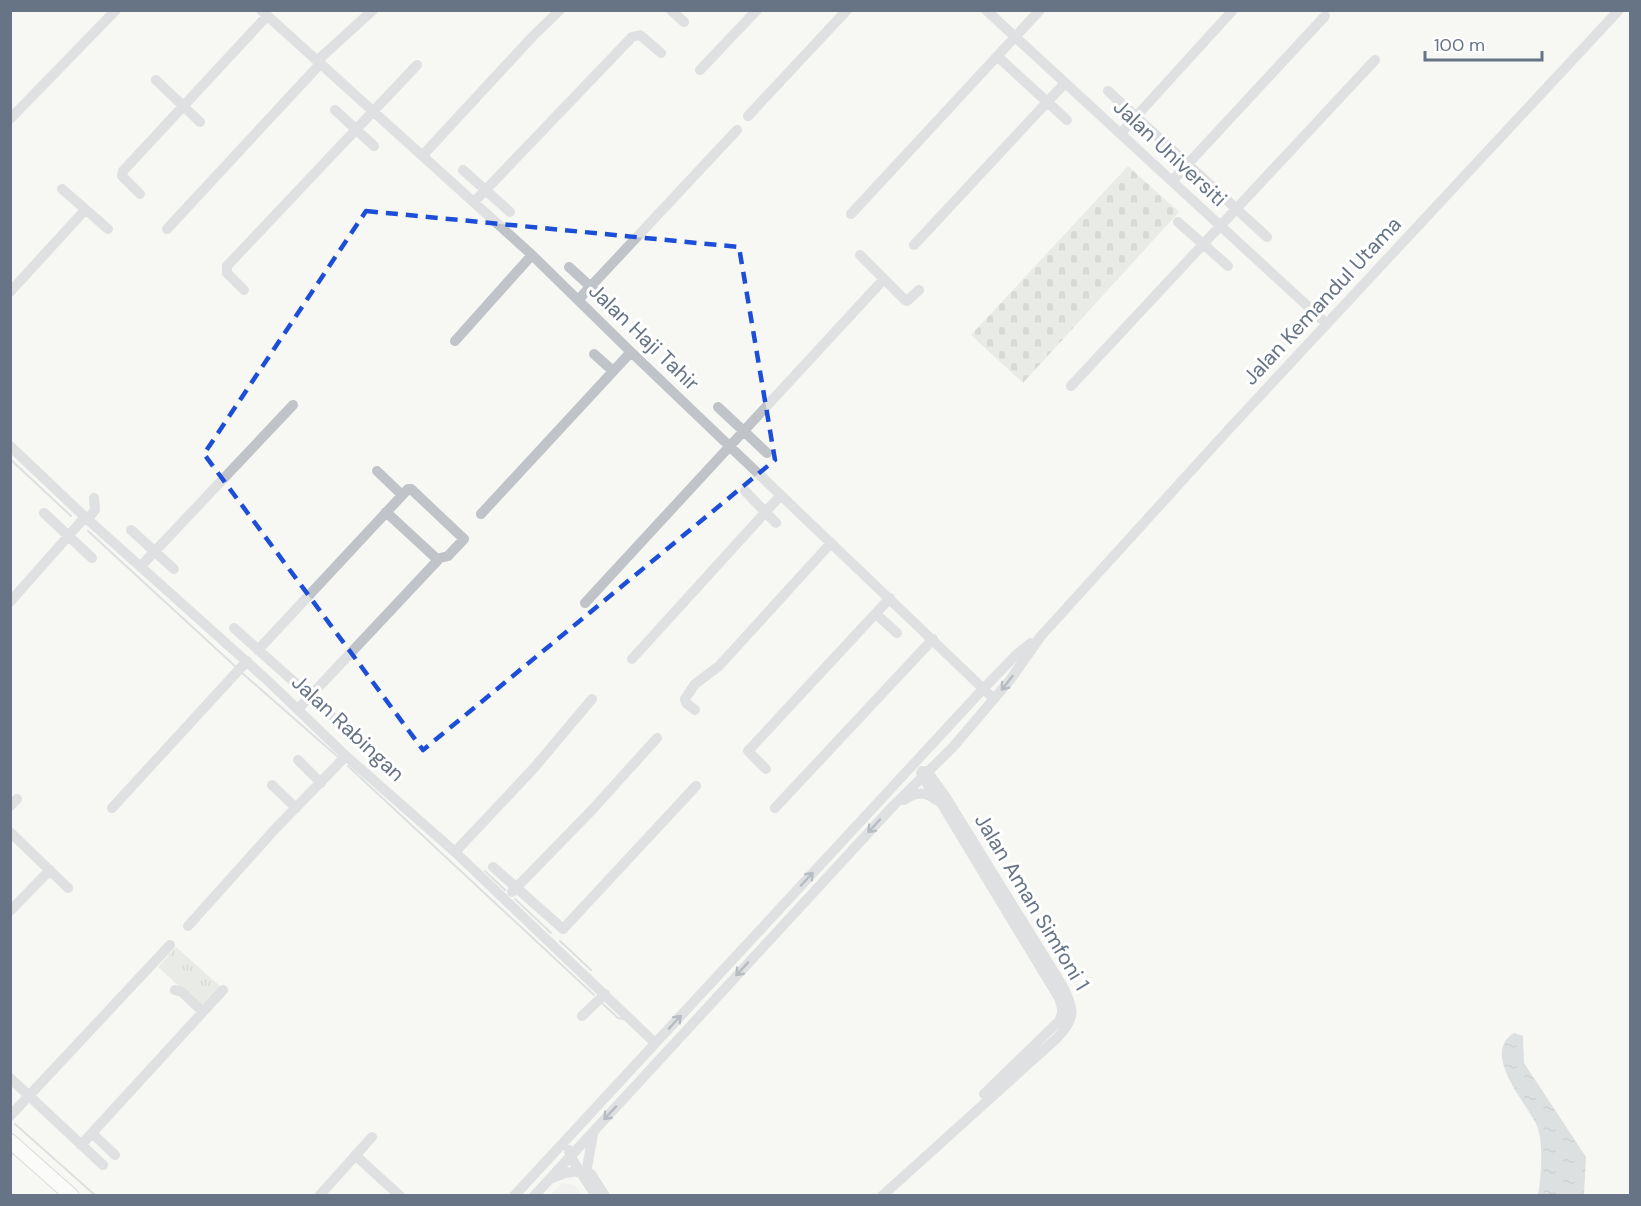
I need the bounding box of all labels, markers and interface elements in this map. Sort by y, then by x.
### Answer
scale bar [1425,24,1542,62]
text: 100 m [1434,33,1485,57]
street label: Jalan Universiti [1107,93,1233,213]
street label: Jalan Kemandul Utama [1237,211,1407,391]
street label: Jalan Haji Tahir [583,277,706,397]
street label: Jalan Rabingan [286,668,410,788]
one-way arrow [1001,675,1014,691]
street label: Jalan Aman Simfoni 1 [968,808,1096,996]
one-way arrow [868,818,882,833]
one-way arrow [800,871,814,886]
one-way arrow [735,962,749,977]
one-way arrow [667,1014,682,1029]
one-way arrow [603,1105,617,1120]

